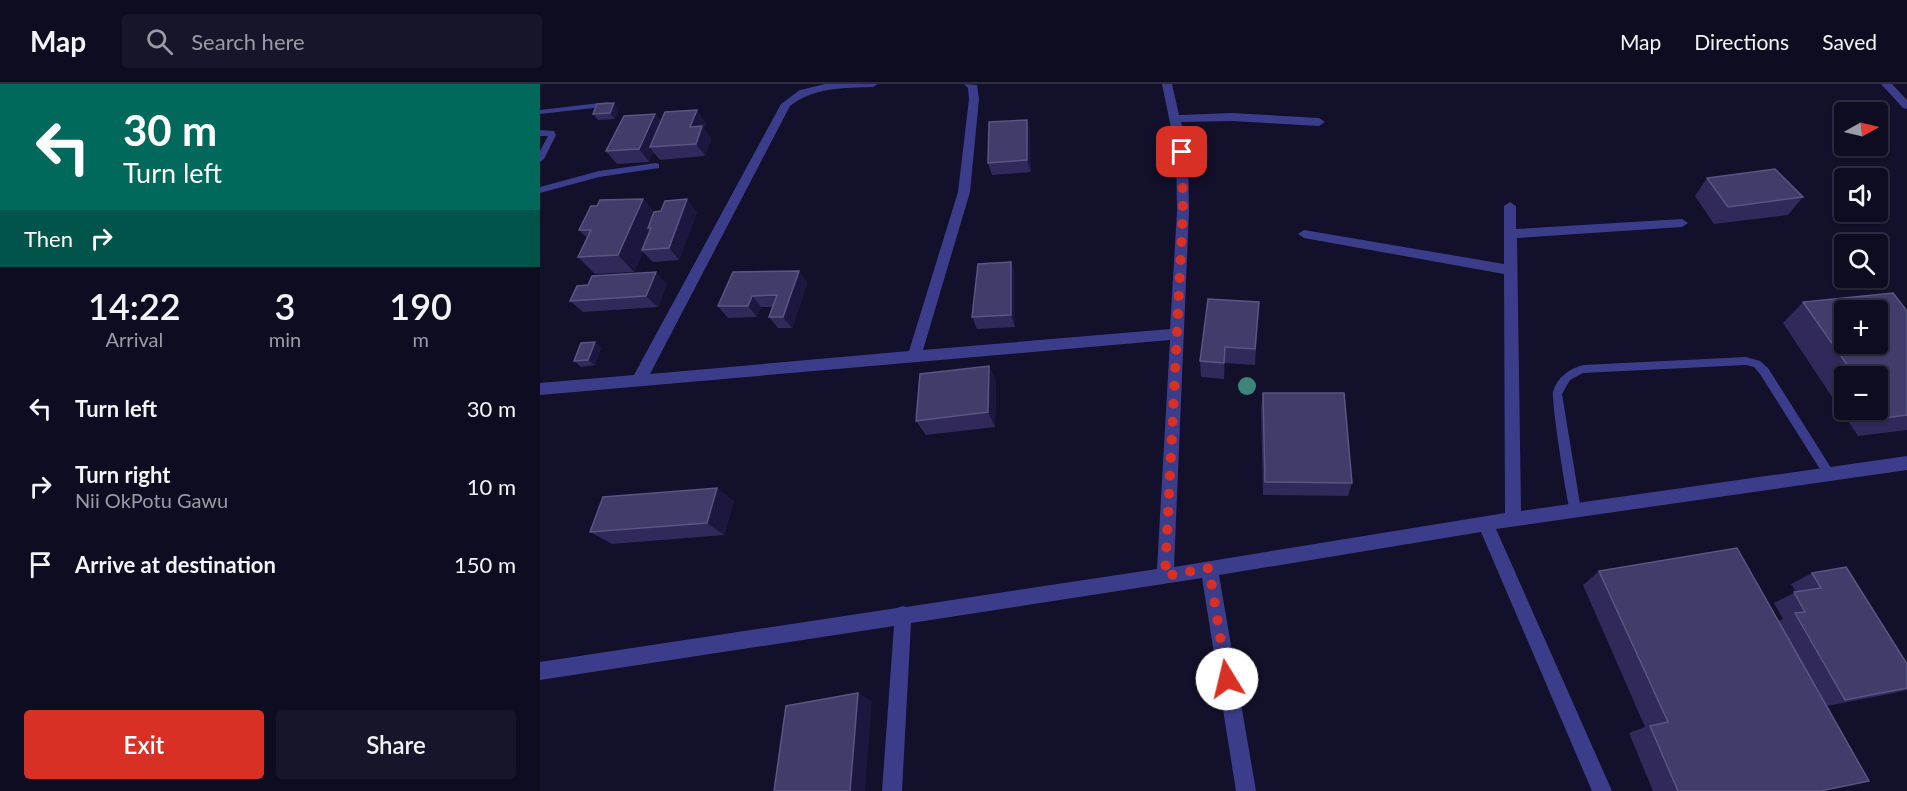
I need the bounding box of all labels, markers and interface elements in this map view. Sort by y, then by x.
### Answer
search box [122,14,542,68]
text: Map [30,24,86,58]
icon: search [143,25,176,58]
text: Search here [191,28,305,55]
text: Map [1620,29,1661,54]
text: Directions [1694,29,1789,54]
text: Saved [1822,29,1877,54]
north arrow [1834,102,1888,156]
map controls [1834,102,1888,420]
text: 30 m [123,105,217,155]
icon: left [24,108,102,186]
pin [1156,126,1207,177]
icon: arrive [1165,135,1198,168]
text: Turn left [123,156,222,189]
button: sound [1834,168,1888,222]
icon: right [85,222,118,255]
text: Then [24,225,73,252]
button: search [1834,234,1888,288]
text: 14:22 [88,284,181,328]
text: 3 [275,284,295,328]
text: 190 [389,284,452,328]
button: + [1834,300,1888,354]
text: Arrival [106,327,163,351]
text: min [269,327,301,351]
text: m [412,327,429,351]
button: − [1834,366,1888,420]
icon: left [24,392,57,425]
text: Turn left [75,395,157,422]
text: 30 m [467,395,516,422]
text: Turn right [75,461,170,488]
icon: right [24,470,57,503]
text: 10 m [467,473,516,500]
text: Nii OkPotu Gawu [75,488,228,512]
icon: arrive [24,548,57,581]
text: Arrive at destination [75,551,276,578]
text: 150 m [454,551,516,578]
position arrow [1195,647,1259,711]
button: Exit [24,710,264,779]
button: Share [276,710,516,779]

